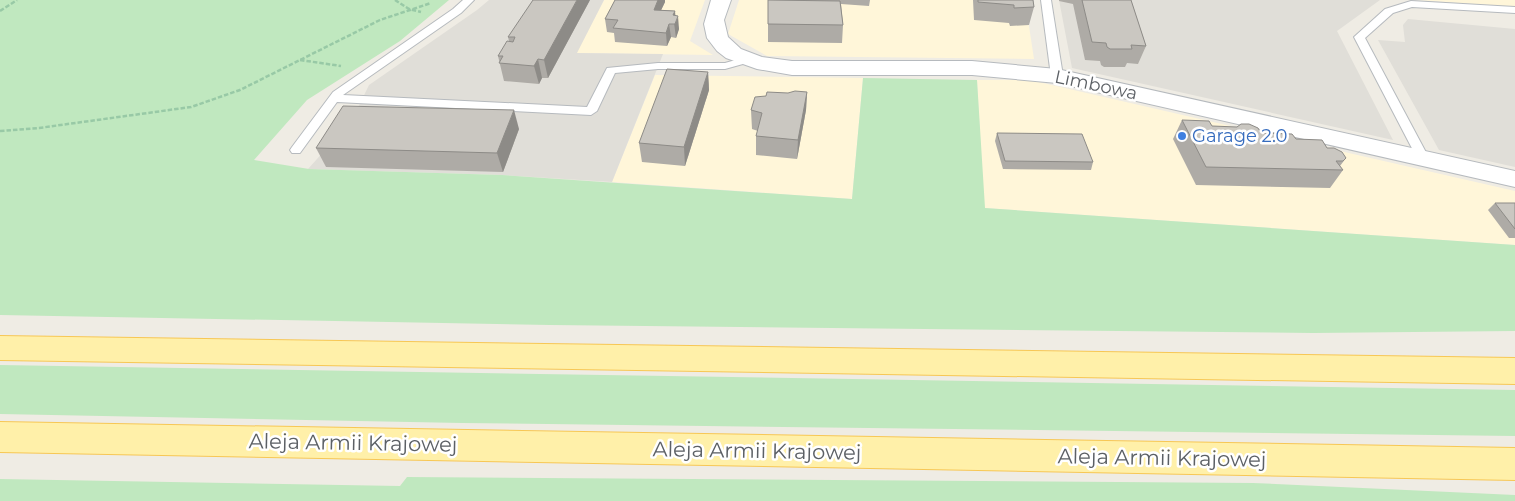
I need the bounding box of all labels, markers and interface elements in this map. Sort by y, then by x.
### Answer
street label: Limbowa [1053,66,1139,104]
place label: Garage 2.0 [1192,125,1288,147]
marker: Garage 2.0 [1176,130,1188,142]
street label: Aleja Armii Krajowej [248,428,458,457]
street label: Aleja Armii Krajowej [652,436,862,465]
street label: Aleja Armii Krajowej [1057,443,1267,472]

